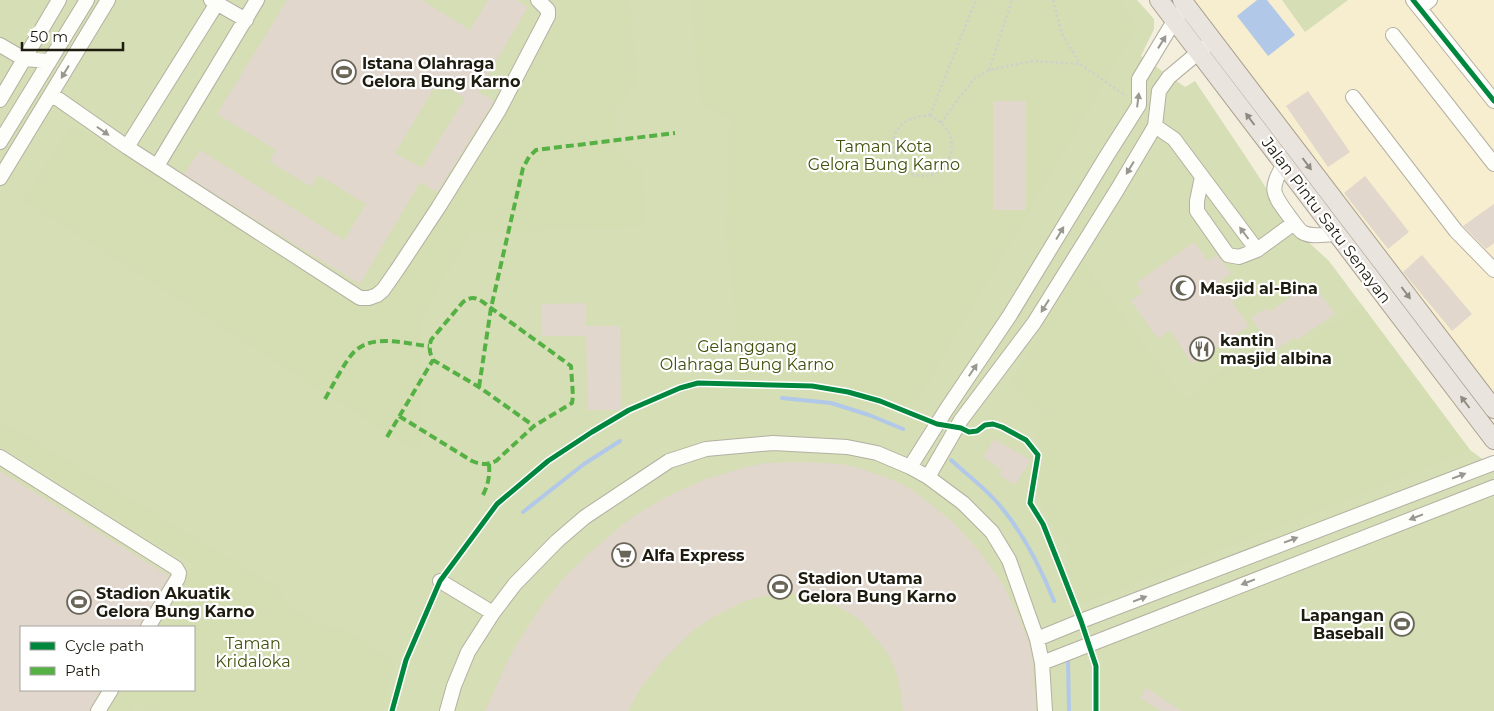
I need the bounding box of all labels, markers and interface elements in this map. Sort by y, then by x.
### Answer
scale bar [22,20,124,52]
text: 50 m [30,27,68,46]
one-way arrow [1157,35,1166,48]
place label: Istana Olahraga Gelora Bung Karno [362,54,520,91]
sports icon: Istana Olahraga Gelora Bung Karno [331,59,357,85]
one-way arrow [60,65,69,78]
one-way arrow [1134,92,1142,108]
one-way arrow [1245,112,1255,126]
one-way arrow [96,126,110,136]
street label: Jalan Pintu Satu Senayan [1257,133,1395,307]
park label: Taman Kota Gelora Bung Karno [808,137,960,174]
one-way arrow [1302,157,1313,170]
one-way arrow [1126,161,1135,174]
one-way arrow [1056,226,1065,239]
one-way arrow [1239,227,1250,240]
mosque icon: Masjid al-Bina [1170,275,1196,301]
place label: Masjid al-Bina [1200,279,1318,298]
one-way arrow [1400,286,1411,299]
one-way arrow [1040,299,1049,312]
place label: kantin masjid albina [1220,331,1332,368]
restaurant icon: kantin masjid albina [1189,336,1215,362]
park label: Gelanggang Olahraga Bung Karno [660,337,834,374]
one-way arrow [968,363,978,377]
one-way arrow [1459,396,1470,409]
one-way arrow [1452,472,1467,479]
one-way arrow [1409,514,1423,522]
one-way arrow [1284,536,1299,543]
supermarket icon: Alfa Express [611,542,637,568]
place label: Alfa Express [641,546,745,565]
place label: Stadion Utama Gelora Bung Karno [798,569,956,606]
sports icon: Stadion Utama Gelora Bung Karno [767,574,793,600]
one-way arrow [1240,578,1255,586]
place label: Stadion Akuatik Gelora Bung Karno [96,584,254,621]
sports icon: Stadion Akuatik Gelora Bung Karno [66,589,92,615]
one-way arrow [1133,595,1148,603]
place label: Lapangan Baseball [1300,606,1384,643]
sports icon: Lapangan Baseball [1389,611,1415,637]
legend [20,626,195,691]
park label: Taman Kridaloka [215,634,291,671]
text: Cycle path [65,636,144,655]
text: Path [65,661,101,680]

